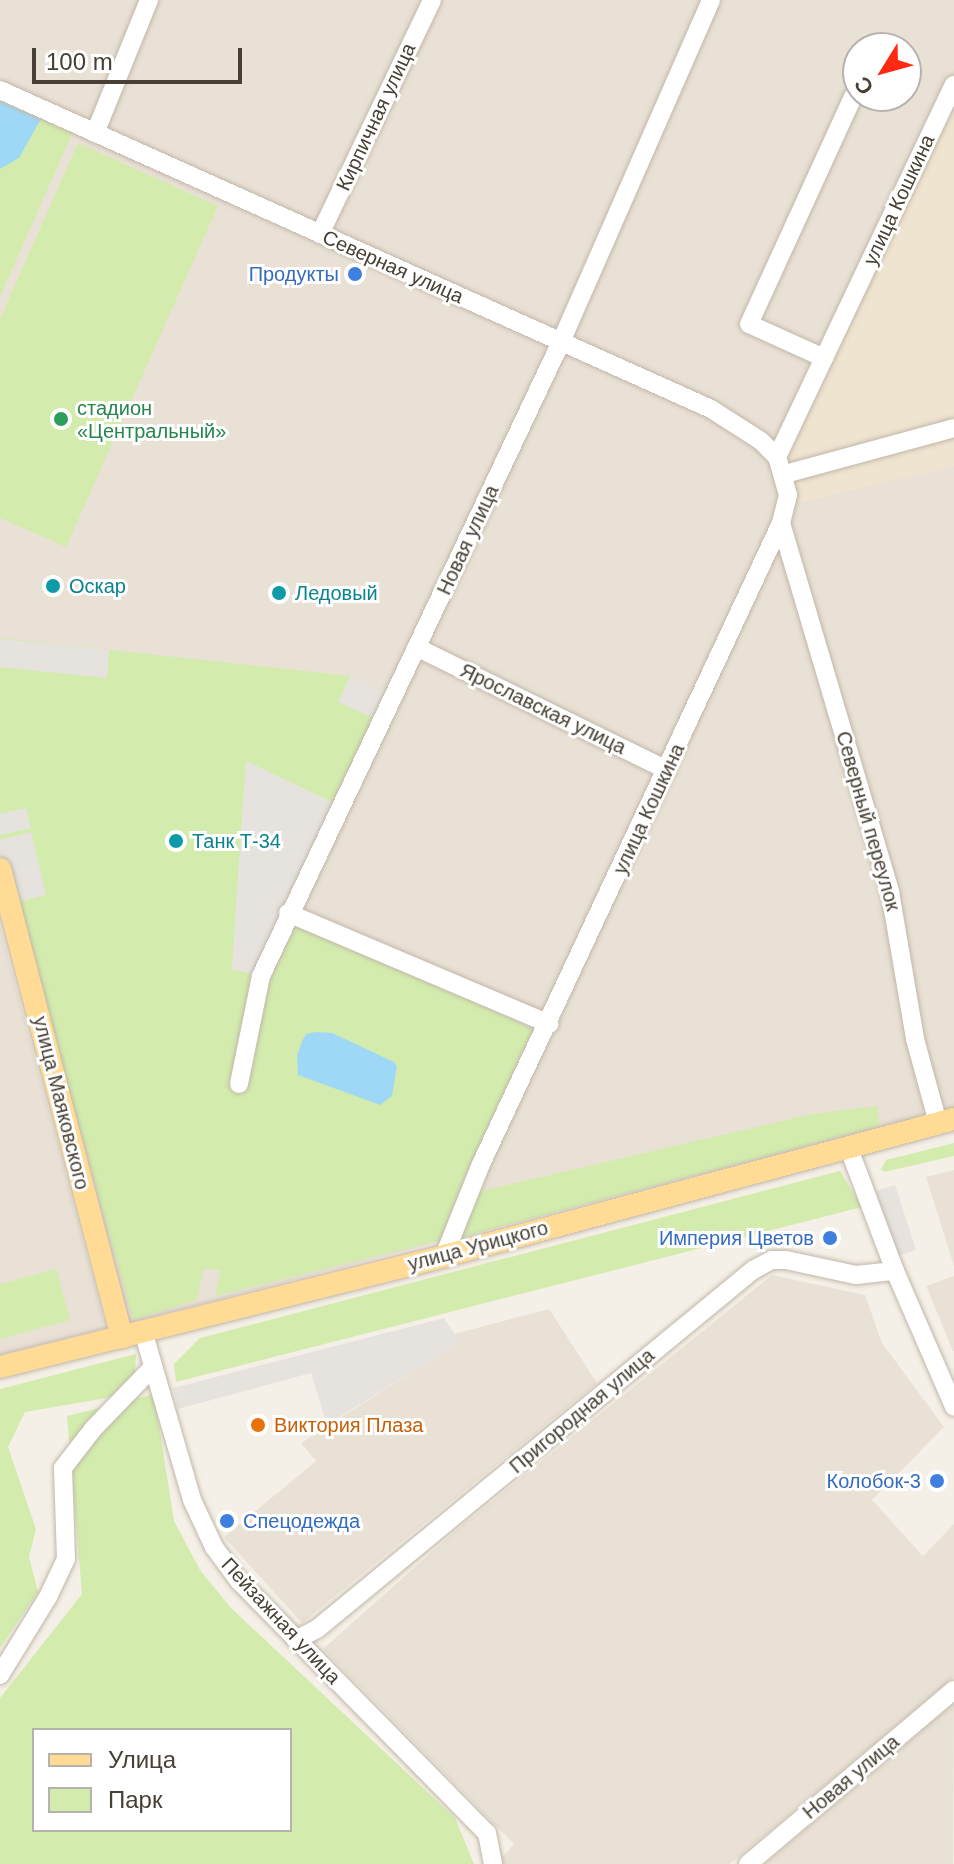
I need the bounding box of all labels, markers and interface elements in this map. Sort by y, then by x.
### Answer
scale bar [36,32,246,82]
north arrow [842,32,922,112]
street label: Кирпичная улица [331,39,421,195]
text: 100 m [46,48,113,75]
text: С [849,72,879,99]
street label: улица Кошкина [858,131,940,269]
street label: Северная улица [319,225,467,309]
place label: Продукты [249,262,339,286]
marker: Продукты [346,265,364,283]
place label: стадион «Центральный» [77,396,226,443]
marker: стадион «Центральный» [52,410,70,428]
street label: Новая улица [432,481,504,599]
place label: Оскар [69,574,126,598]
marker: Оскар [44,577,62,595]
place label: Ледовый [295,581,378,605]
marker: Ледовый [270,584,288,602]
street label: Ярославская улица [456,658,630,760]
street label: Северный переулок [831,728,905,914]
street label: улица Кошкина [608,740,690,878]
place label: Танк Т-34 [192,829,281,853]
marker: Танк Т-34 [167,832,185,850]
street label: улица Маяковского [28,1014,94,1192]
street label: улица Урицкого [405,1216,551,1276]
place label: Империя Цветов [659,1226,814,1250]
marker: Империя Цветов [821,1229,839,1247]
street label: Пригородная улица [505,1343,659,1479]
place label: Виктория Плаза [274,1413,423,1437]
marker: Виктория Плаза [249,1416,267,1434]
place label: Колобок-3 [827,1469,921,1493]
marker: Колобок-3 [928,1472,946,1490]
place label: Спецодежда [243,1509,360,1533]
marker: Спецодежда [218,1512,236,1530]
street label: Пейзажная улица [216,1553,346,1689]
legend [32,1728,292,1832]
street label: Новая улица [798,1730,904,1824]
text: Улица [108,1746,176,1773]
text: Парк [108,1786,162,1813]

